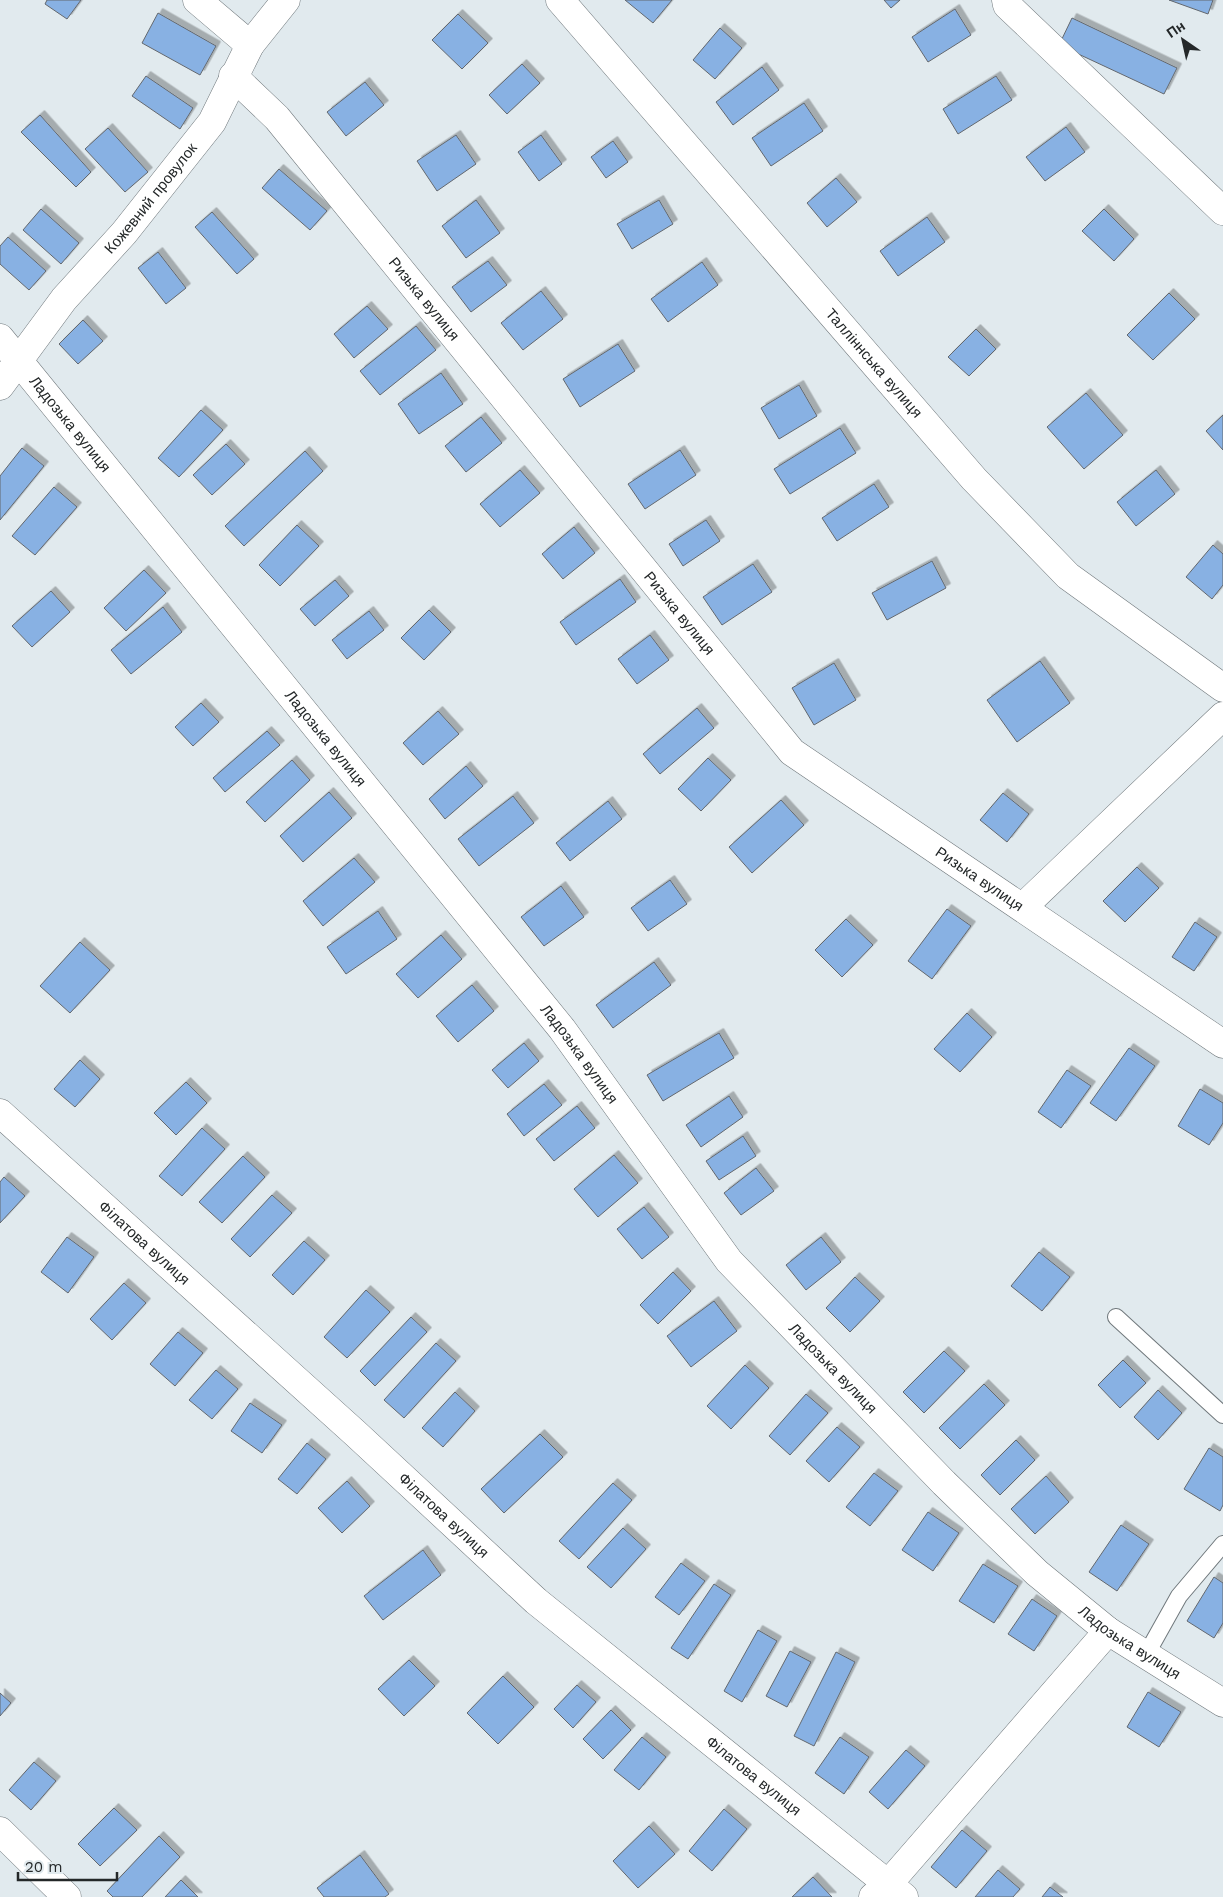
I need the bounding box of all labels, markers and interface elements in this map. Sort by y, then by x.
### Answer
north arrow [1158,15,1208,65]
text: Пн [1164,17,1188,41]
street label: Кожевний провулок [101,139,201,257]
street label: Ризька вулиця [385,254,463,344]
street label: Талліннська вулиця [822,305,926,422]
street label: Ладозька вулиця [26,372,115,476]
street label: Ризька вулиця [640,568,719,659]
street label: Ладозька вулиця [281,687,370,790]
street label: Ризька вулиця [932,843,1027,915]
street label: Ладозька вулиця [537,1001,622,1107]
street label: Філатова вулиця [95,1197,193,1289]
street label: Ладозька вулиця [785,1319,881,1417]
street label: Філатова вулиця [395,1469,493,1562]
street label: Ладозька вулиця [1075,1602,1184,1683]
street label: Філатова вулиця [702,1732,805,1819]
scale bar [18,1850,116,1882]
text: 20 m [25,1858,63,1876]

